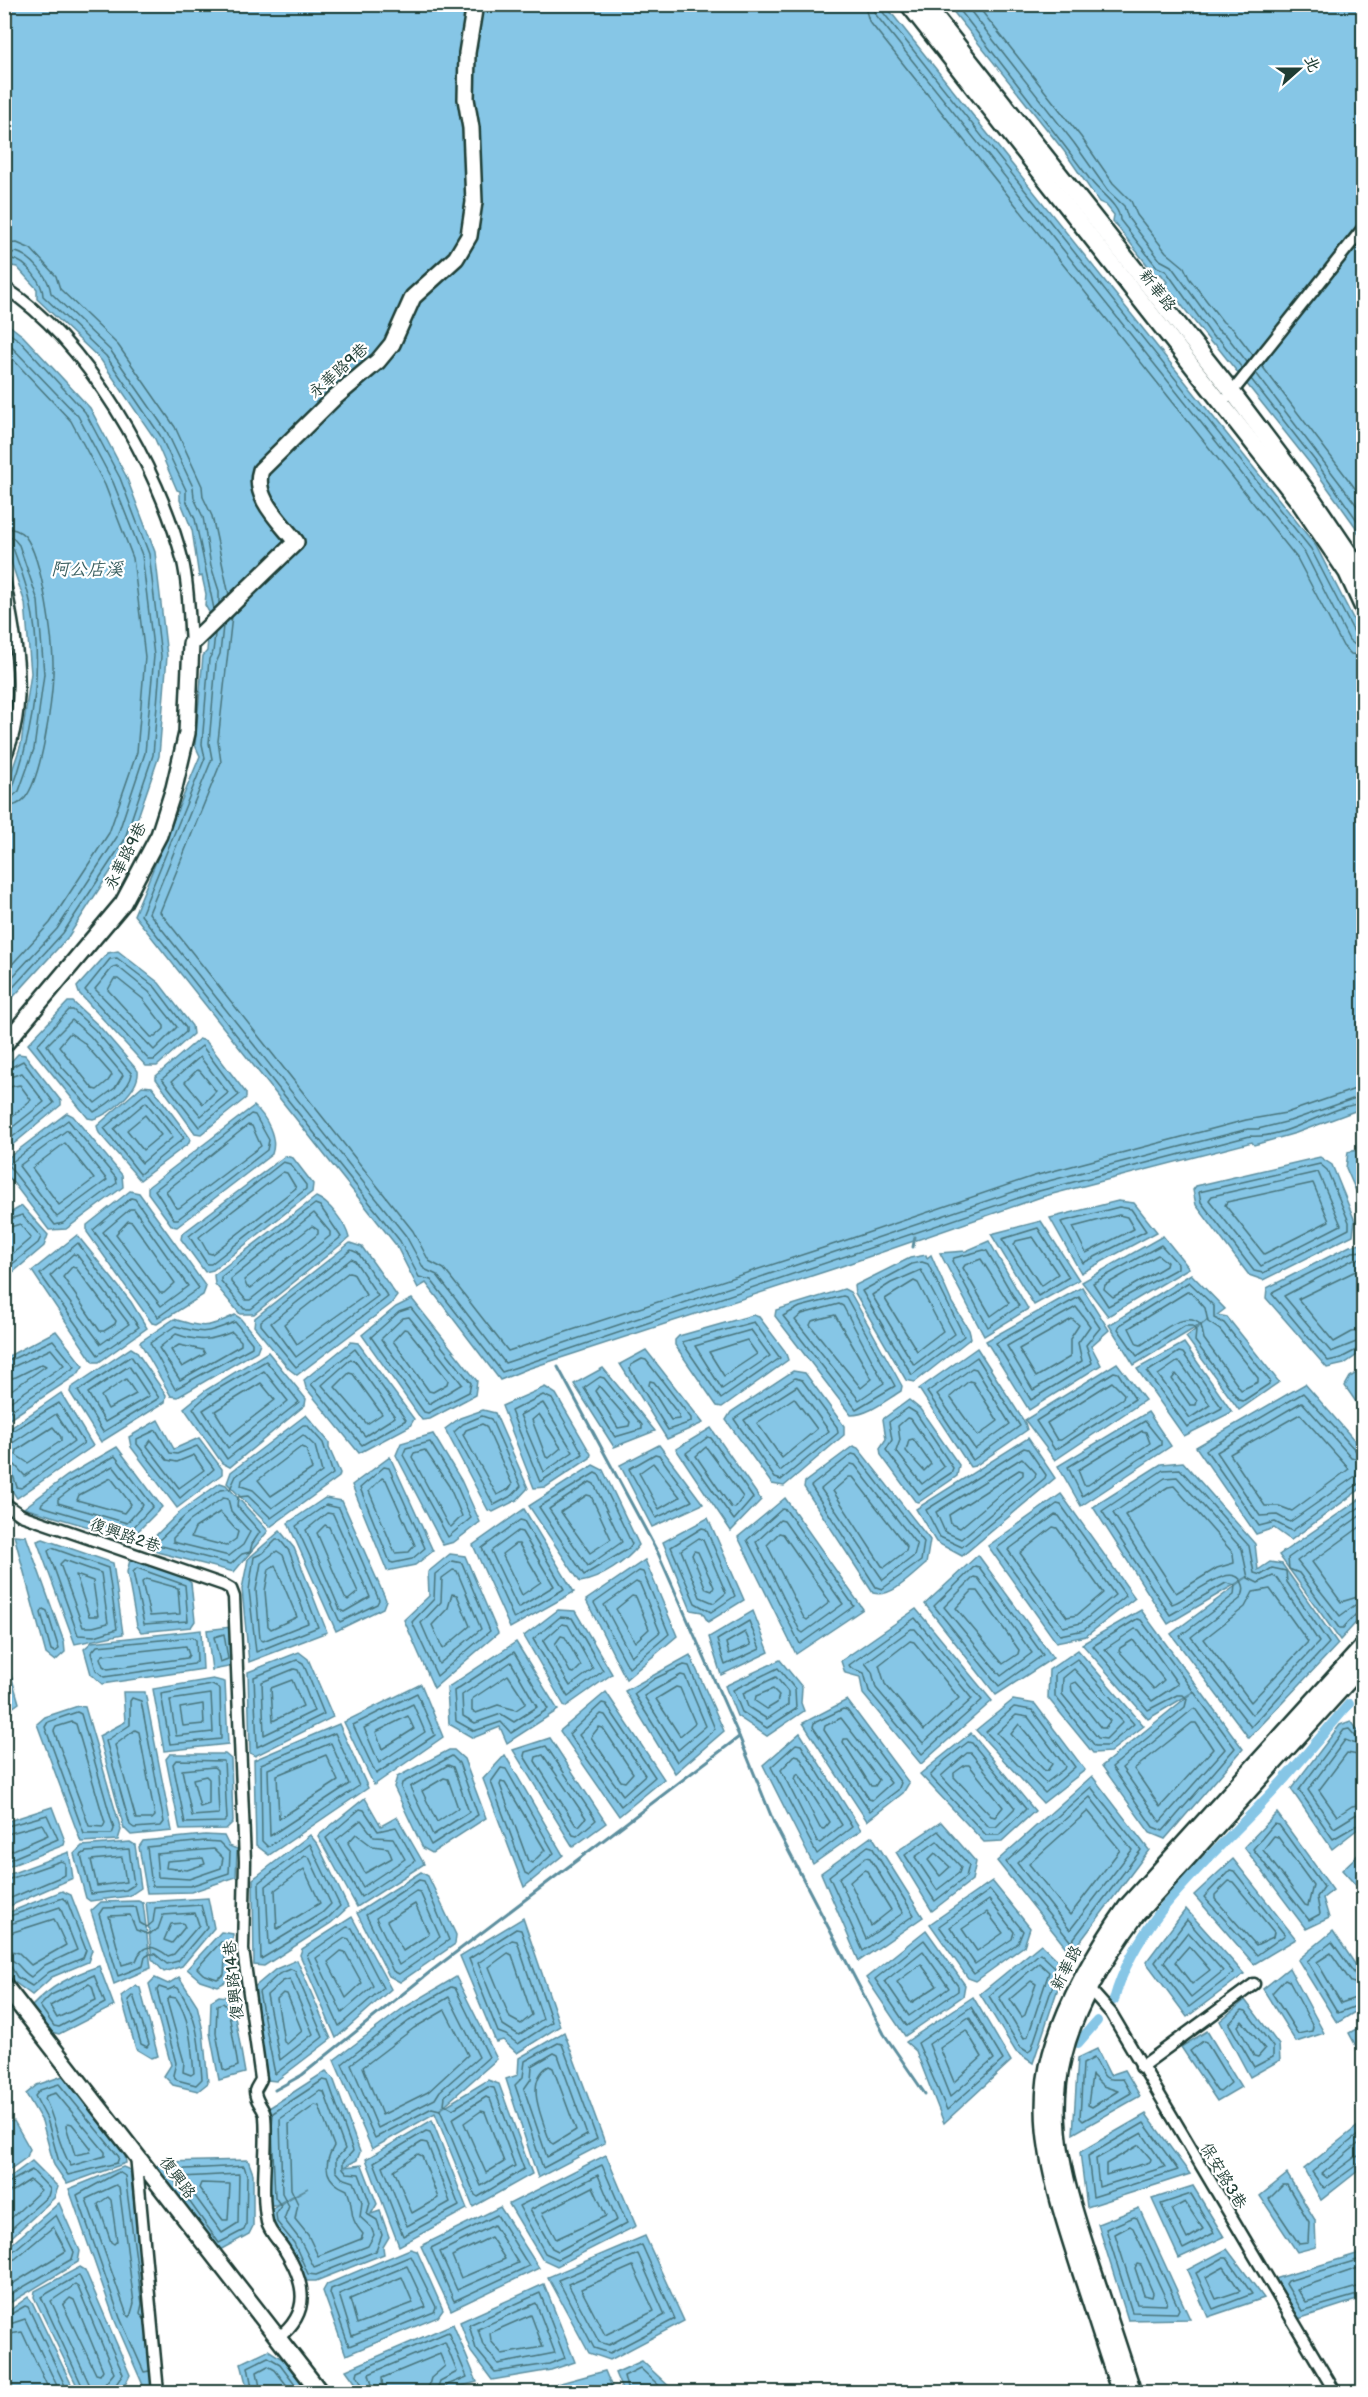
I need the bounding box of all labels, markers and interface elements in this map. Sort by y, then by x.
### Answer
north arrow [1269,39,1329,99]
text: 北 [1300,53,1323,75]
street label: 新華路 [1135,266,1179,316]
street label: 永華路9巷 [305,339,373,403]
water label: 阿公店溪 [51,559,124,580]
street label: 永華路9巷 [101,819,151,893]
street label: 復興路2巷 [87,1515,163,1557]
street label: 復興路14巷 [220,1939,248,2021]
street label: 新華路 [1048,1942,1086,1994]
street label: 保安路3巷 [1196,2139,1250,2213]
street label: 復興路 [155,2153,199,2203]

